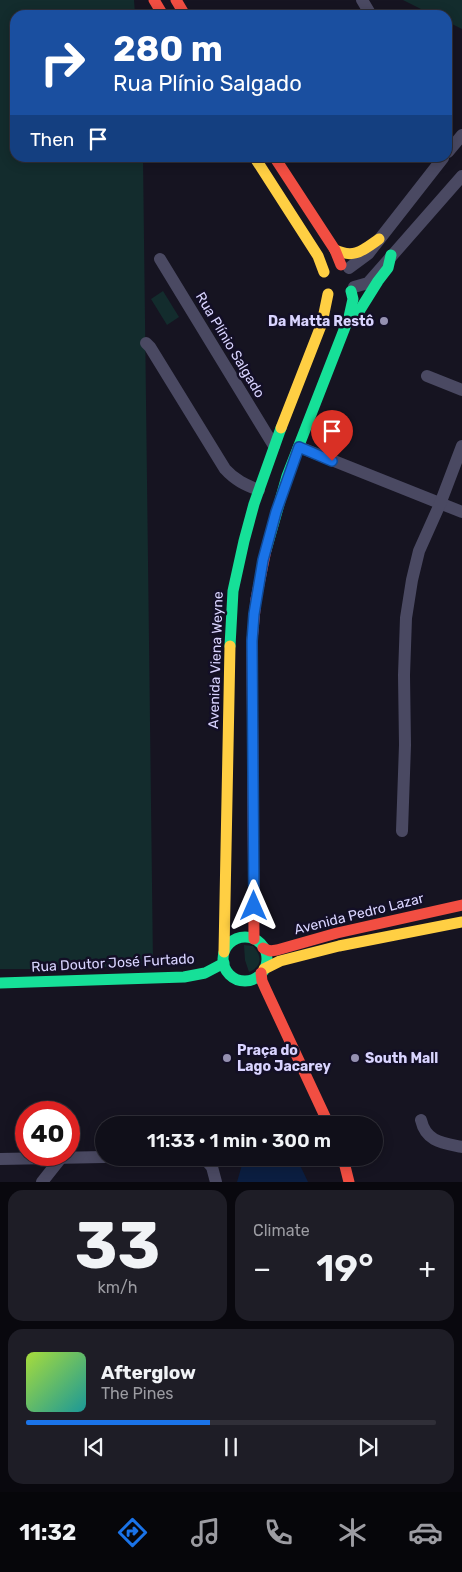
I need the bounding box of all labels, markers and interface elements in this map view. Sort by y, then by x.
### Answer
text: 280 m [113,28,223,70]
icon: right [30,30,95,95]
text: Rua Plínio Salgado [113,70,302,97]
icon: arrive [84,125,112,153]
text: Then [30,128,74,151]
street label: Rua Plínio Salgado [192,289,268,401]
place label: Da Matta Restô [268,313,374,330]
marker: Da Matta Restô [378,315,390,327]
pin [311,410,353,461]
icon: arrive [318,417,346,445]
street label: Avenida Viena Weyne [205,591,227,729]
position arrow [227,879,279,931]
street label: Avenida Pedro Lazar [292,889,426,938]
street label: Rua Doutor José Furtado [31,950,195,976]
place label: Praça do Lago Jacarey [237,1042,331,1075]
place label: South Mall [365,1050,438,1067]
marker: Praça do Lago Jacarey [221,1052,233,1064]
marker: South Mall [349,1052,361,1064]
speed limit sign: 40 [15,1101,80,1166]
text: 11:33 · 1 min · 300 m [147,1129,331,1152]
text: 33 [75,1207,160,1284]
text: Climate [253,1221,310,1240]
text: 19° [316,1245,374,1291]
text: − [253,1252,271,1285]
text: + [419,1252,436,1285]
text: km/h [98,1278,137,1297]
text: Afterglow [101,1361,196,1384]
text: The Pines [101,1384,174,1403]
icon: previous [80,1433,108,1461]
icon: pause [217,1433,245,1461]
icon: next [354,1433,382,1461]
icon: directions [115,1515,150,1550]
icon: music [188,1515,223,1550]
icon: phone [261,1515,296,1550]
icon: climate [335,1515,370,1550]
icon: car [408,1515,443,1550]
text: 11:32 [19,1519,76,1546]

